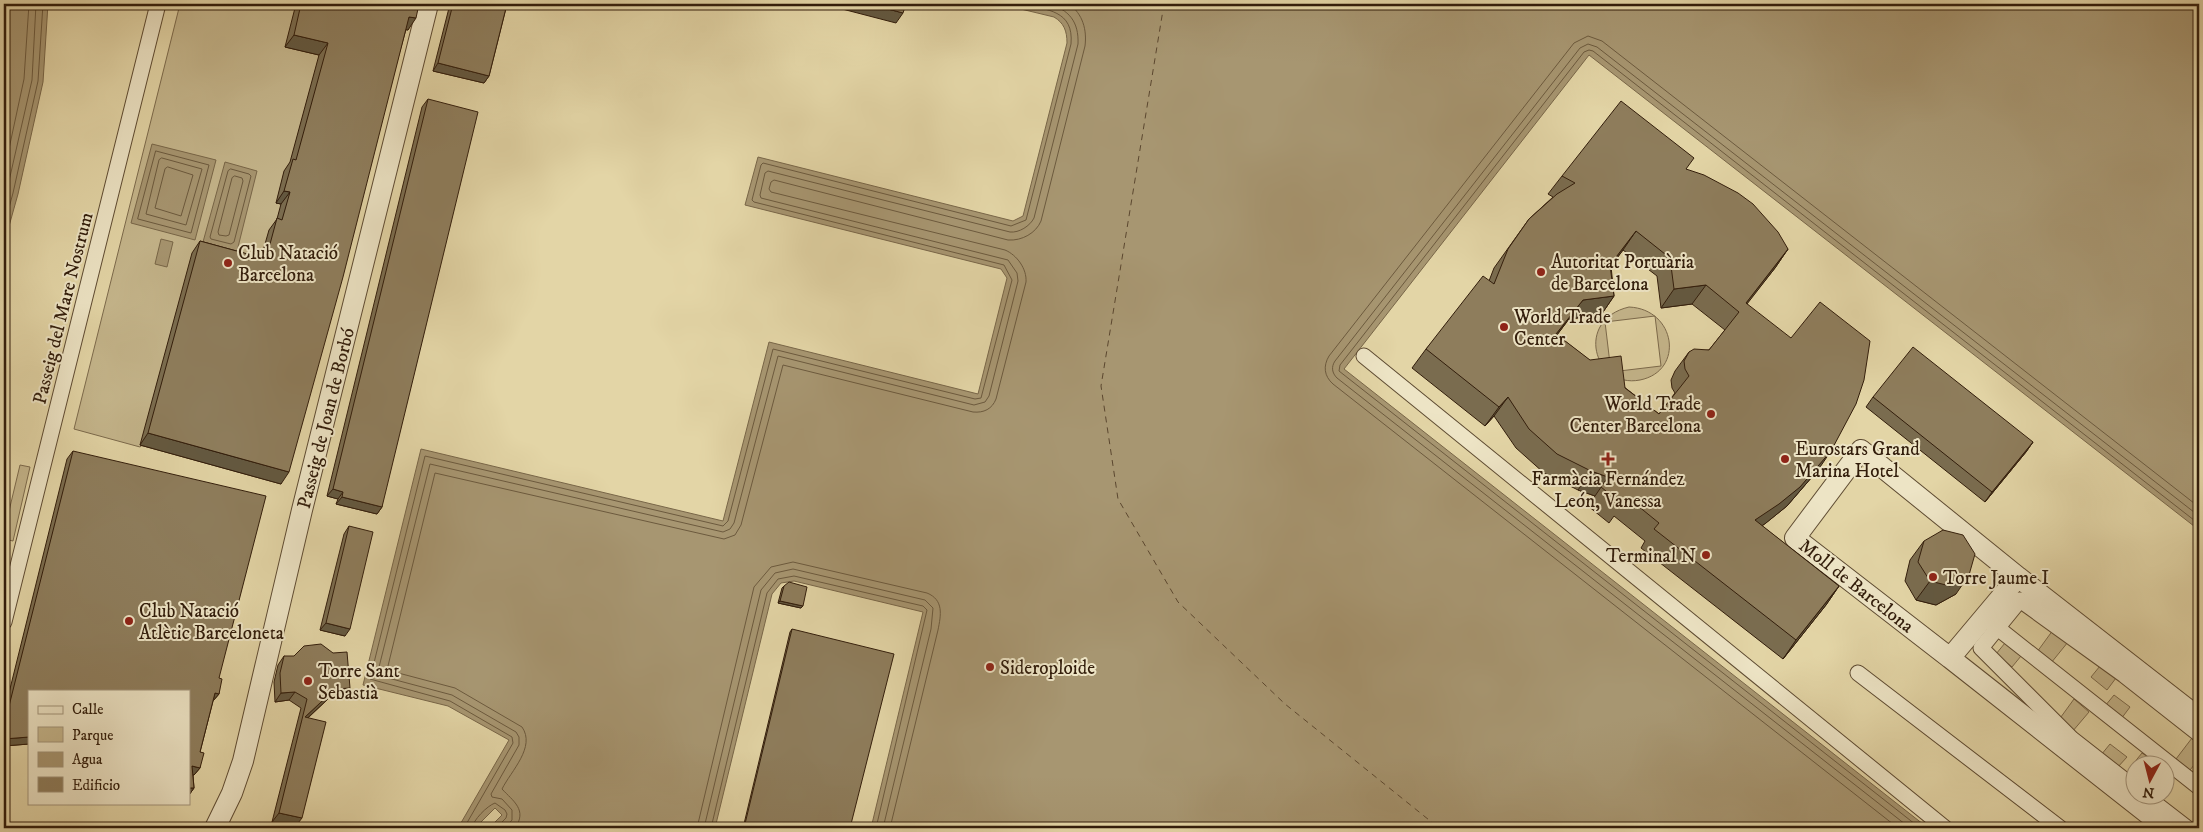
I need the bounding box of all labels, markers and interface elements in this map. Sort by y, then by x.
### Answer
street label: Passeig del Mare Nostrum [28,210,98,407]
place label: Club Natació Barcelona [238,242,338,287]
place label: Autoritat Portuària de Barcelona [1551,251,1694,296]
marker: Club Natació Barcelona [222,257,234,269]
marker: Autoritat Portuària de Barcelona [1535,266,1547,278]
place label: World Trade Center [1513,306,1611,351]
marker: World Trade Center [1498,321,1510,333]
street label: Passeig de Joan de Borbó [293,326,360,511]
place label: World Trade Center Barcelona [1570,393,1701,438]
marker: World Trade Center Barcelona [1705,408,1717,420]
place label: Eurostars Grand Marina Hotel [1795,438,1920,483]
marker: Farmàcia Fernández León, Vanessa [1602,453,1614,465]
marker: Eurostars Grand Marina Hotel [1779,453,1791,465]
place label: Farmàcia Fernández León, Vanessa [1531,468,1685,513]
street label: Moll de Barcelona [1794,534,1918,638]
place label: Terminal N [1606,545,1696,568]
marker: Terminal N [1700,549,1712,561]
place label: Torre Jaume I [1943,567,2049,590]
marker: Torre Jaume I [1927,571,1939,583]
place label: Club Natació Atlètic Barceloneta [139,600,284,645]
marker: Club Natació Atlètic Barceloneta [123,615,135,627]
place label: Sideroploide [1000,657,1095,680]
place label: Torre Sant Sebastià [318,660,400,705]
marker: Sideroploide [984,661,996,673]
marker: Torre Sant Sebastià [302,675,314,687]
legend [28,690,190,804]
text: Calle [72,700,104,719]
text: Parque [72,726,113,745]
text: Agua [72,750,103,769]
north arrow [2126,754,2176,804]
text: Edificio [72,776,120,795]
text: N [2141,782,2155,802]

